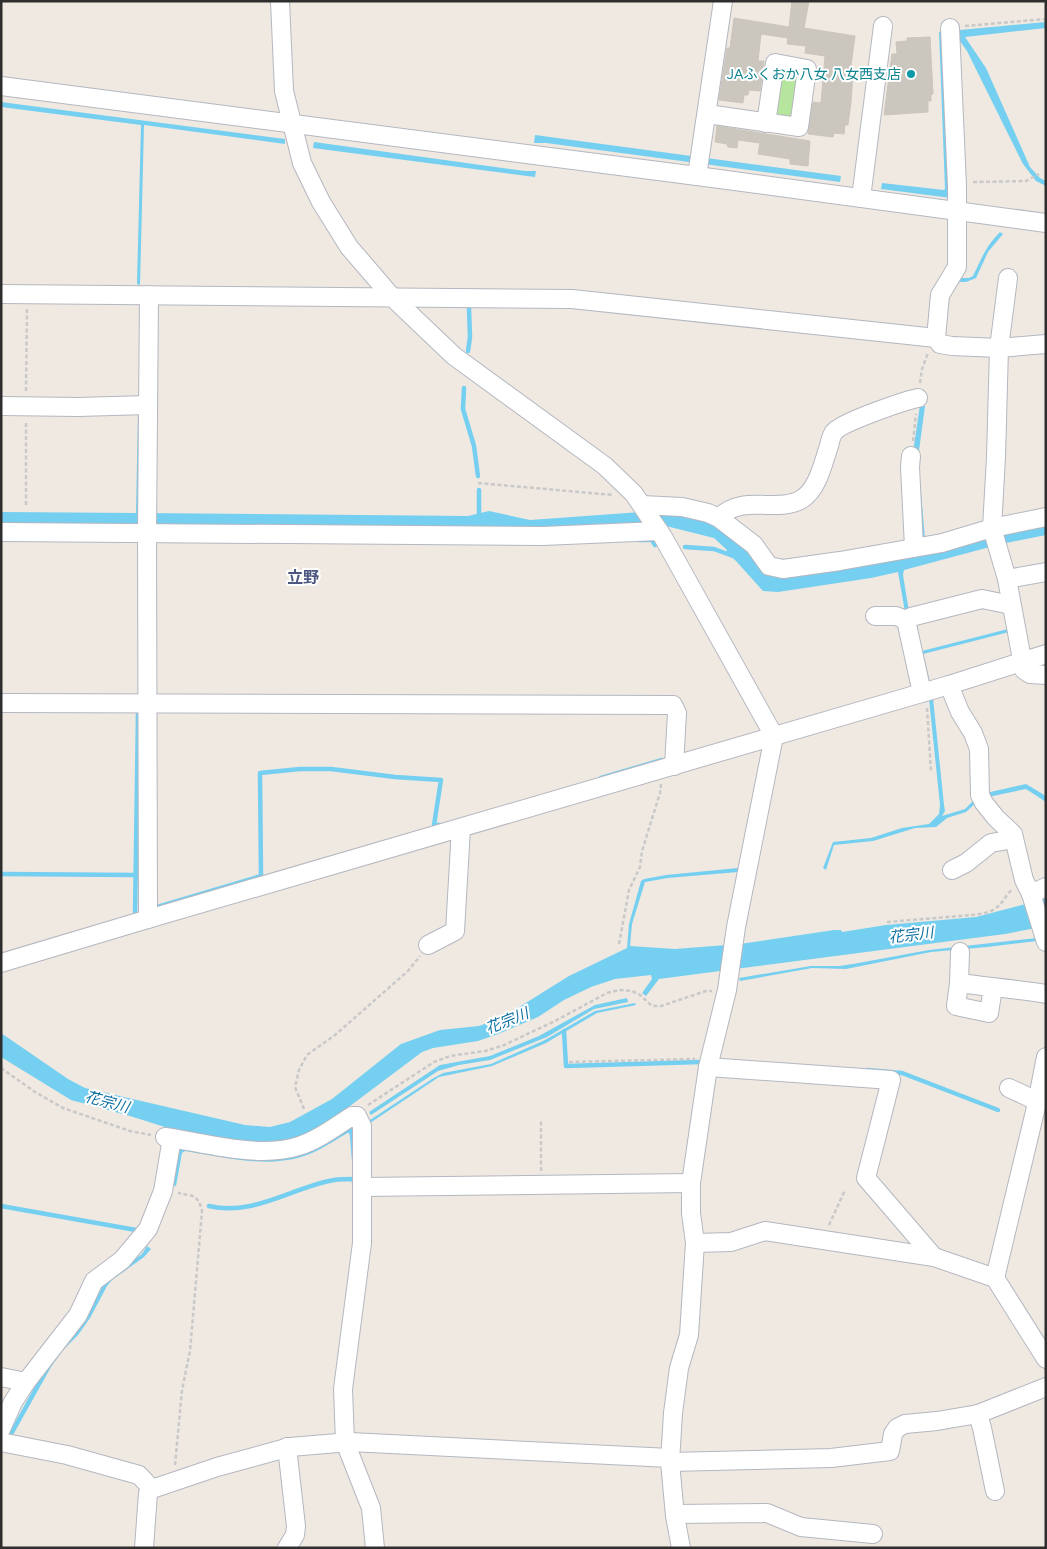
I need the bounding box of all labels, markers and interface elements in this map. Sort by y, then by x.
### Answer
place label: JAふくおか八女 八女西支店 [727,66,901,83]
marker: JAふくおか八女 八女西支店 [905,68,917,80]
district label: 立野 [287,568,319,587]
water label: 花宗川 [888,923,936,947]
water label: 花宗川 [483,1003,533,1038]
water label: 花宗川 [83,1087,133,1117]

